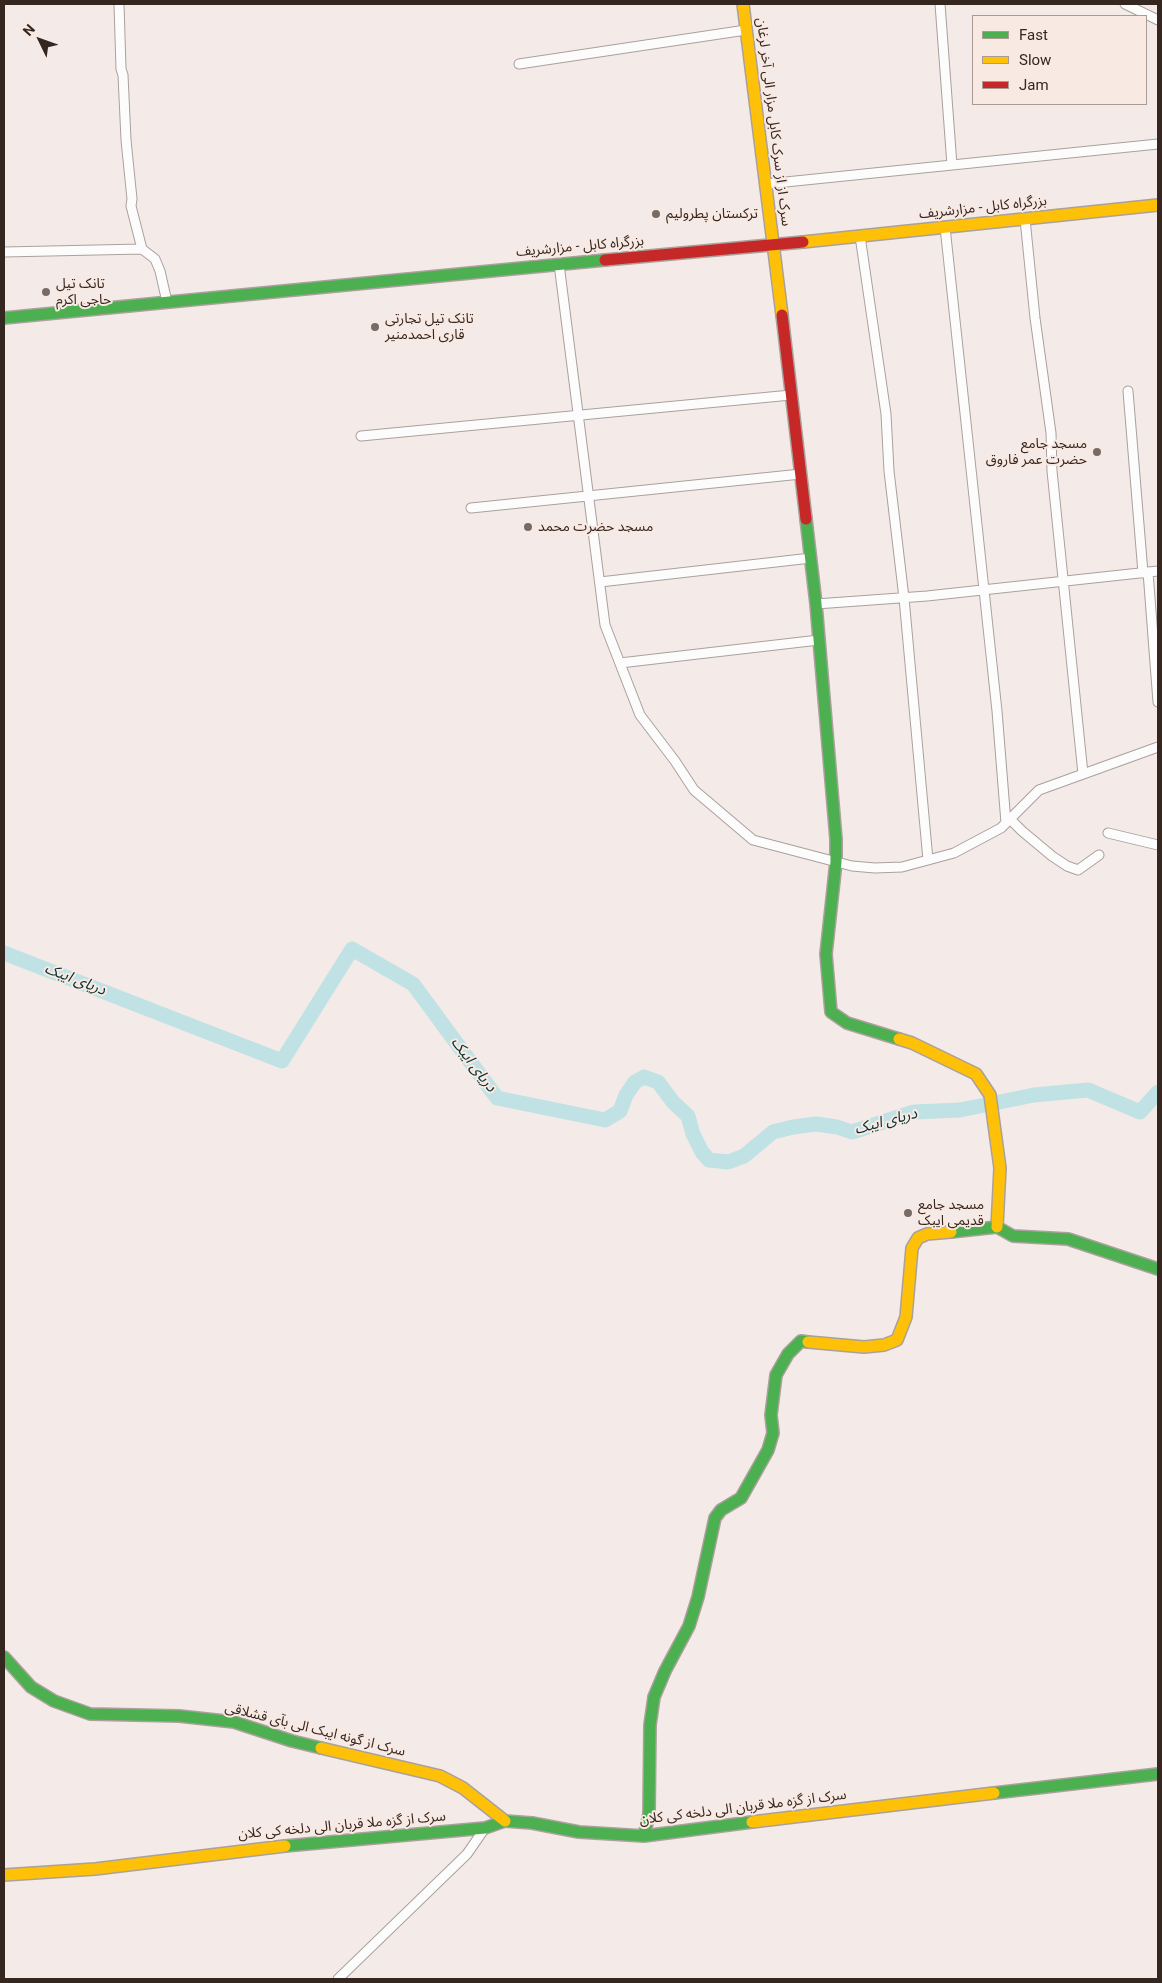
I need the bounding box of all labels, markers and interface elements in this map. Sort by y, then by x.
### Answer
north arrow [15,15,65,65]
legend [972,15,1147,105]
street label: سرک از از سرک کابل مزار الی آخر لرغان [752,17,794,227]
text: N [20,21,38,39]
text: Fast [1019,26,1048,44]
text: Slow [1019,51,1051,69]
text: Jam [1019,76,1049,94]
street label: بزرگراه کابل - مزارشریف [918,193,1048,223]
place label: ترکستان پطرولیم [666,206,758,222]
marker: ترکستان پطرولیم [650,208,662,220]
street label: بزرگراه کابل - مزارشریف [515,233,645,261]
place label: تانک تیل حاجی اکرم [56,276,111,308]
marker: تانک تیل حاجی اکرم [40,286,52,298]
place label: تانک تیل تجارتی قاری احمدمنیر [385,311,474,344]
marker: تانک تیل تجارتی قاری احمدمنیر [369,321,381,333]
place label: مسجد جامع حضرت عمر فاروق [986,436,1087,468]
marker: مسجد جامع حضرت عمر فاروق [1091,446,1103,458]
place label: مسجد حضرت محمد [538,519,653,535]
marker: مسجد حضرت محمد [522,521,534,533]
water label: دریای ایبک [42,960,108,1000]
water label: دریای ایبک [447,1034,499,1096]
water label: دریای ایبک [853,1105,919,1139]
place label: مسجد جامع قدیمی ایبک [918,1197,984,1230]
marker: مسجد جامع قدیمی ایبک [902,1207,914,1219]
street label: سرک از گونه ایبک الی بآی قشلاقی [223,1699,407,1761]
street label: سرک از گزه ملا قربان الی دلخه کی کلان [638,1787,848,1829]
street label: سرک از گزه ملا قربان الی دلخه کی کلان [237,1809,447,1843]

